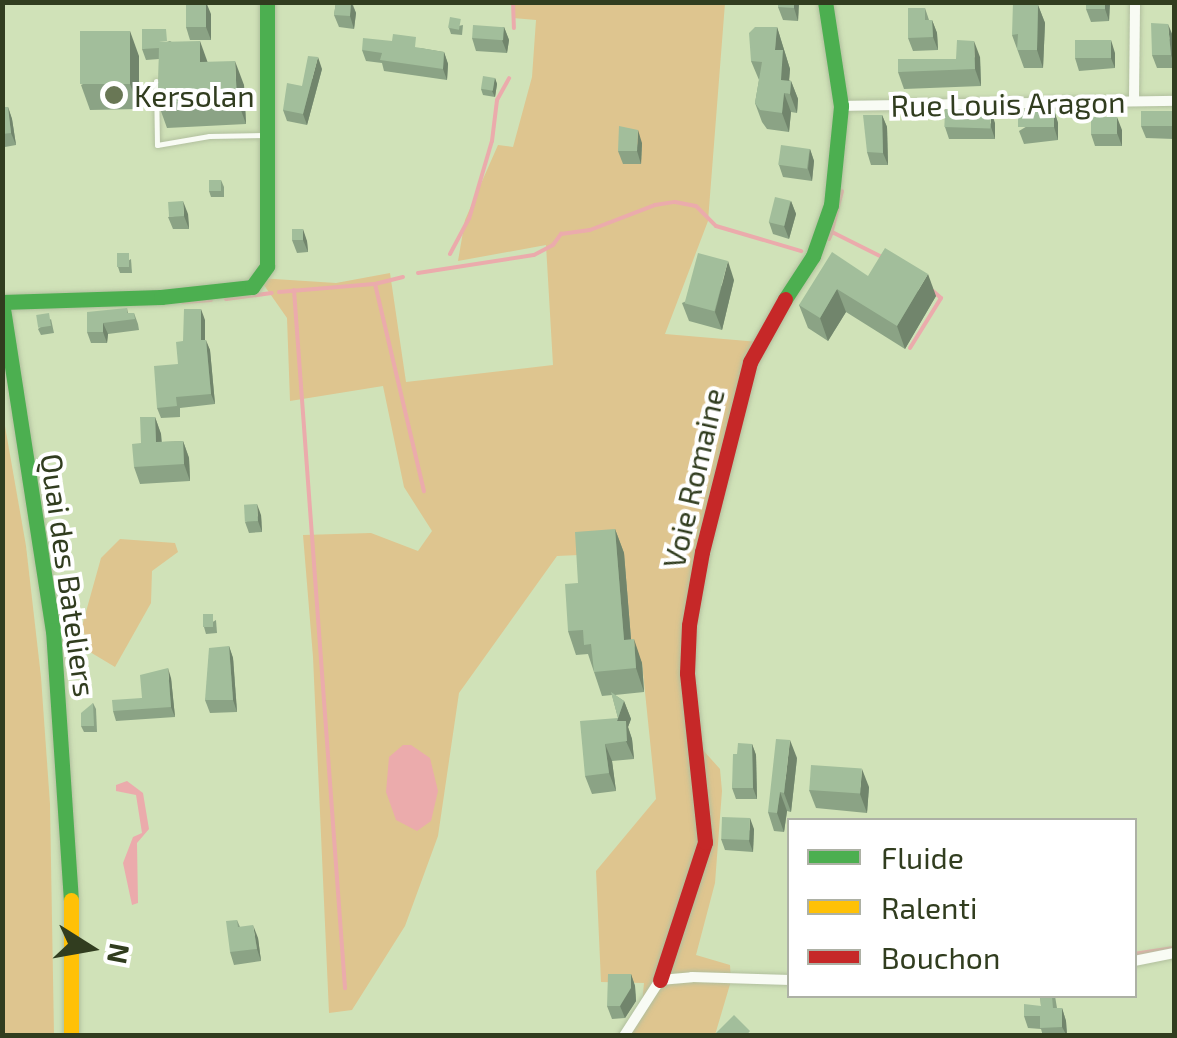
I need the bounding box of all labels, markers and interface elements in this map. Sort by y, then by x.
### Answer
place label: Kersolan [134,77,255,113]
street label: Rue Louis Aragon [890,83,1126,123]
marker: Kersolan [103,84,125,106]
street label: Voie Romaine [655,385,731,571]
street label: Quai des Bateliers [34,451,104,699]
legend [787,818,1137,998]
text: Fluide [881,839,964,875]
text: Ralenti [881,889,977,925]
north arrow [40,898,140,998]
text: Bouchon [881,939,1000,975]
text: N [101,941,138,967]

